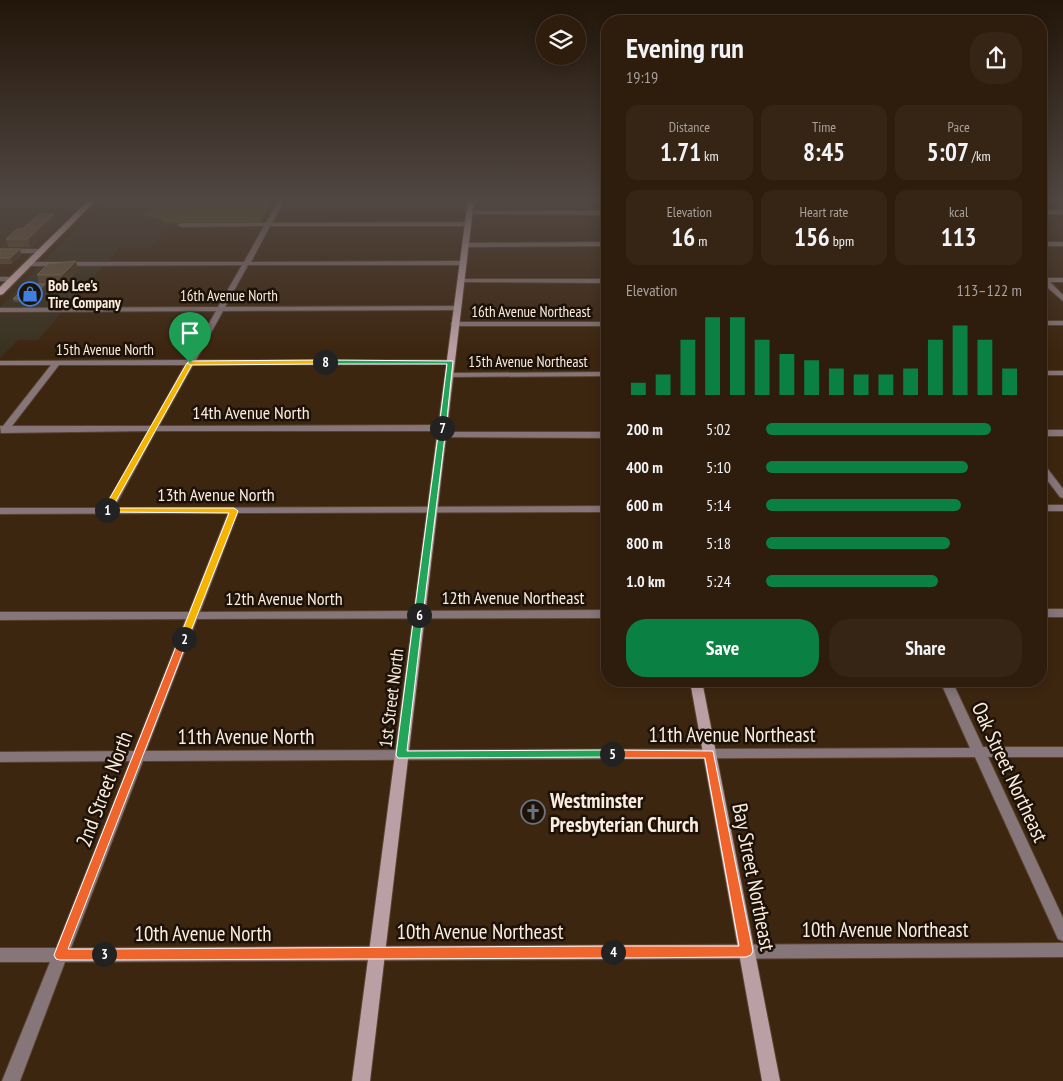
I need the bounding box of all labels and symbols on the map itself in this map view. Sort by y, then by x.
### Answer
place label: Bob Lee's Tire Company [48,276,122,312]
shop icon: Bob Lee's Tire Company [17,281,43,307]
street label: 16th Avenue North [180,286,278,305]
street label: 16th Avenue Northeast [471,302,591,321]
pin [169,312,211,363]
street label: 15th Avenue North [56,340,154,359]
pin: 8 [312,350,338,374]
street label: 15th Avenue Northeast [468,352,588,371]
street label: 14th Avenue North [192,401,310,424]
pin: 7 [430,416,454,440]
street label: 13th Avenue North [157,483,275,506]
pin: 1 [94,498,120,522]
street label: 12th Avenue Northeast [441,586,585,609]
street label: 12th Avenue North [225,587,343,610]
pin: 6 [406,602,432,628]
pin: 2 [172,626,196,652]
street label: 1st Street North [374,647,408,749]
street label: Oak Street Northeast [966,698,1054,847]
street label: 11th Avenue Northeast [649,721,816,748]
street label: 11th Avenue North [177,723,315,750]
street label: 2nd Street North [70,727,138,851]
pin: 5 [600,742,624,766]
place label: Westminster Presbyterian Church [549,787,699,838]
church icon: Westminster Presbyterian Church [520,799,546,825]
street label: Bay Street Northeast [726,801,782,953]
street label: 10th Avenue Northeast [802,916,969,943]
street label: 10th Avenue Northeast [397,918,564,945]
street label: 10th Avenue North [134,920,272,947]
pin: 4 [600,940,626,964]
pin: 3 [92,942,116,966]

